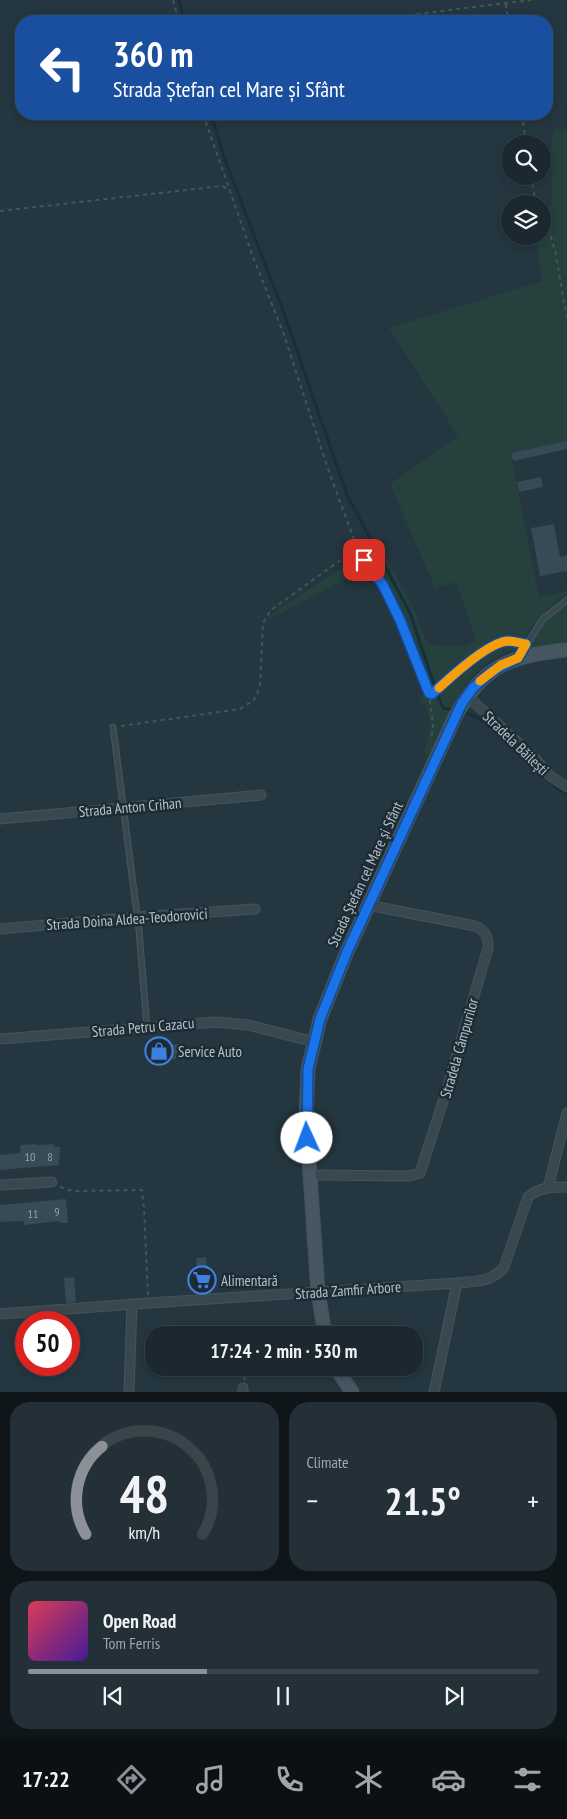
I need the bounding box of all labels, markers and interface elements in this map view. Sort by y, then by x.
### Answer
text: 360 m [113,31,194,77]
icon: left [30,35,95,100]
text: Strada Ștefan cel Mare și Sfânt [113,75,345,103]
map controls [501,135,551,245]
button: search [501,135,551,185]
button: layers [501,195,551,245]
pin [343,539,385,581]
icon: arrive [350,546,378,574]
street label: Stradela Băilești [479,707,553,779]
street label: Strada Anton Crihan [78,793,182,821]
street label: Strada Ștefan cel Mare și Sfânt [323,798,407,950]
street label: Strada Doina Aldea-Teodorovici [46,904,208,934]
street label: Stradela Câmpurilor [436,995,483,1100]
street label: Strada Petru Cazacu [91,1013,195,1041]
shop icon: Service Auto [144,1036,174,1066]
place label: Service Auto [178,1042,242,1061]
position arrow [280,1111,332,1163]
house number: 10 [25,1149,35,1164]
house number: 8 [47,1149,53,1164]
house number: 9 [54,1204,60,1219]
house number: 11 [28,1206,38,1221]
supermarket icon: Alimentară [187,1265,217,1295]
place label: Alimentară [221,1271,278,1290]
street label: Strada Zamfir Arbore [294,1277,402,1303]
speed limit sign: 50 [15,1311,80,1376]
text: 17:24 · 2 min · 530 m [211,1339,357,1363]
text: Climate [307,1452,349,1472]
text: 48 [119,1460,169,1527]
text: 21.5° [385,1476,461,1525]
text: − [307,1482,318,1519]
text: + [527,1482,539,1519]
text: km/h [128,1521,160,1544]
text: Open Road [103,1609,176,1633]
text: Tom Ferris [103,1633,160,1653]
icon: previous [99,1682,127,1710]
icon: pause [269,1682,297,1710]
icon: next [440,1682,468,1710]
icon: directions [114,1762,149,1797]
icon: music [193,1762,228,1797]
icon: phone [272,1762,307,1797]
icon: climate [351,1762,386,1797]
icon: car [431,1762,466,1797]
icon: filters [510,1762,545,1797]
text: 17:22 [22,1765,70,1793]

